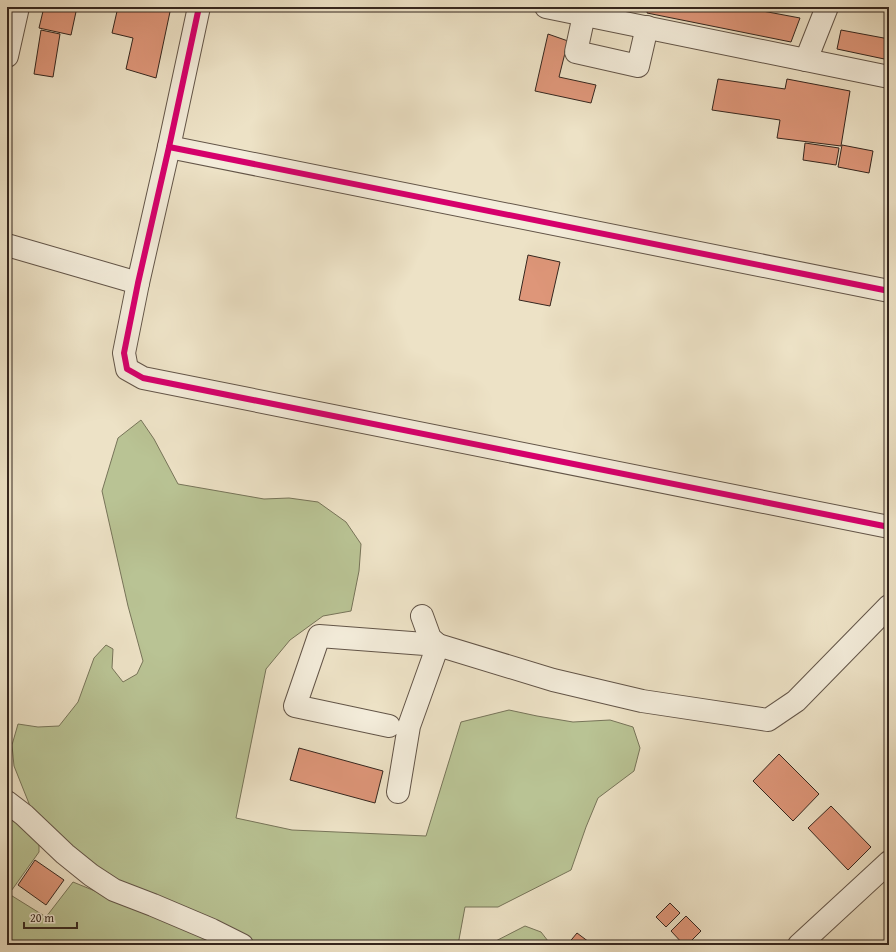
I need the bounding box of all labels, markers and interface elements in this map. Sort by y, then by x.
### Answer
scale bar [24,904,77,930]
text: 20 m [30,909,54,926]

